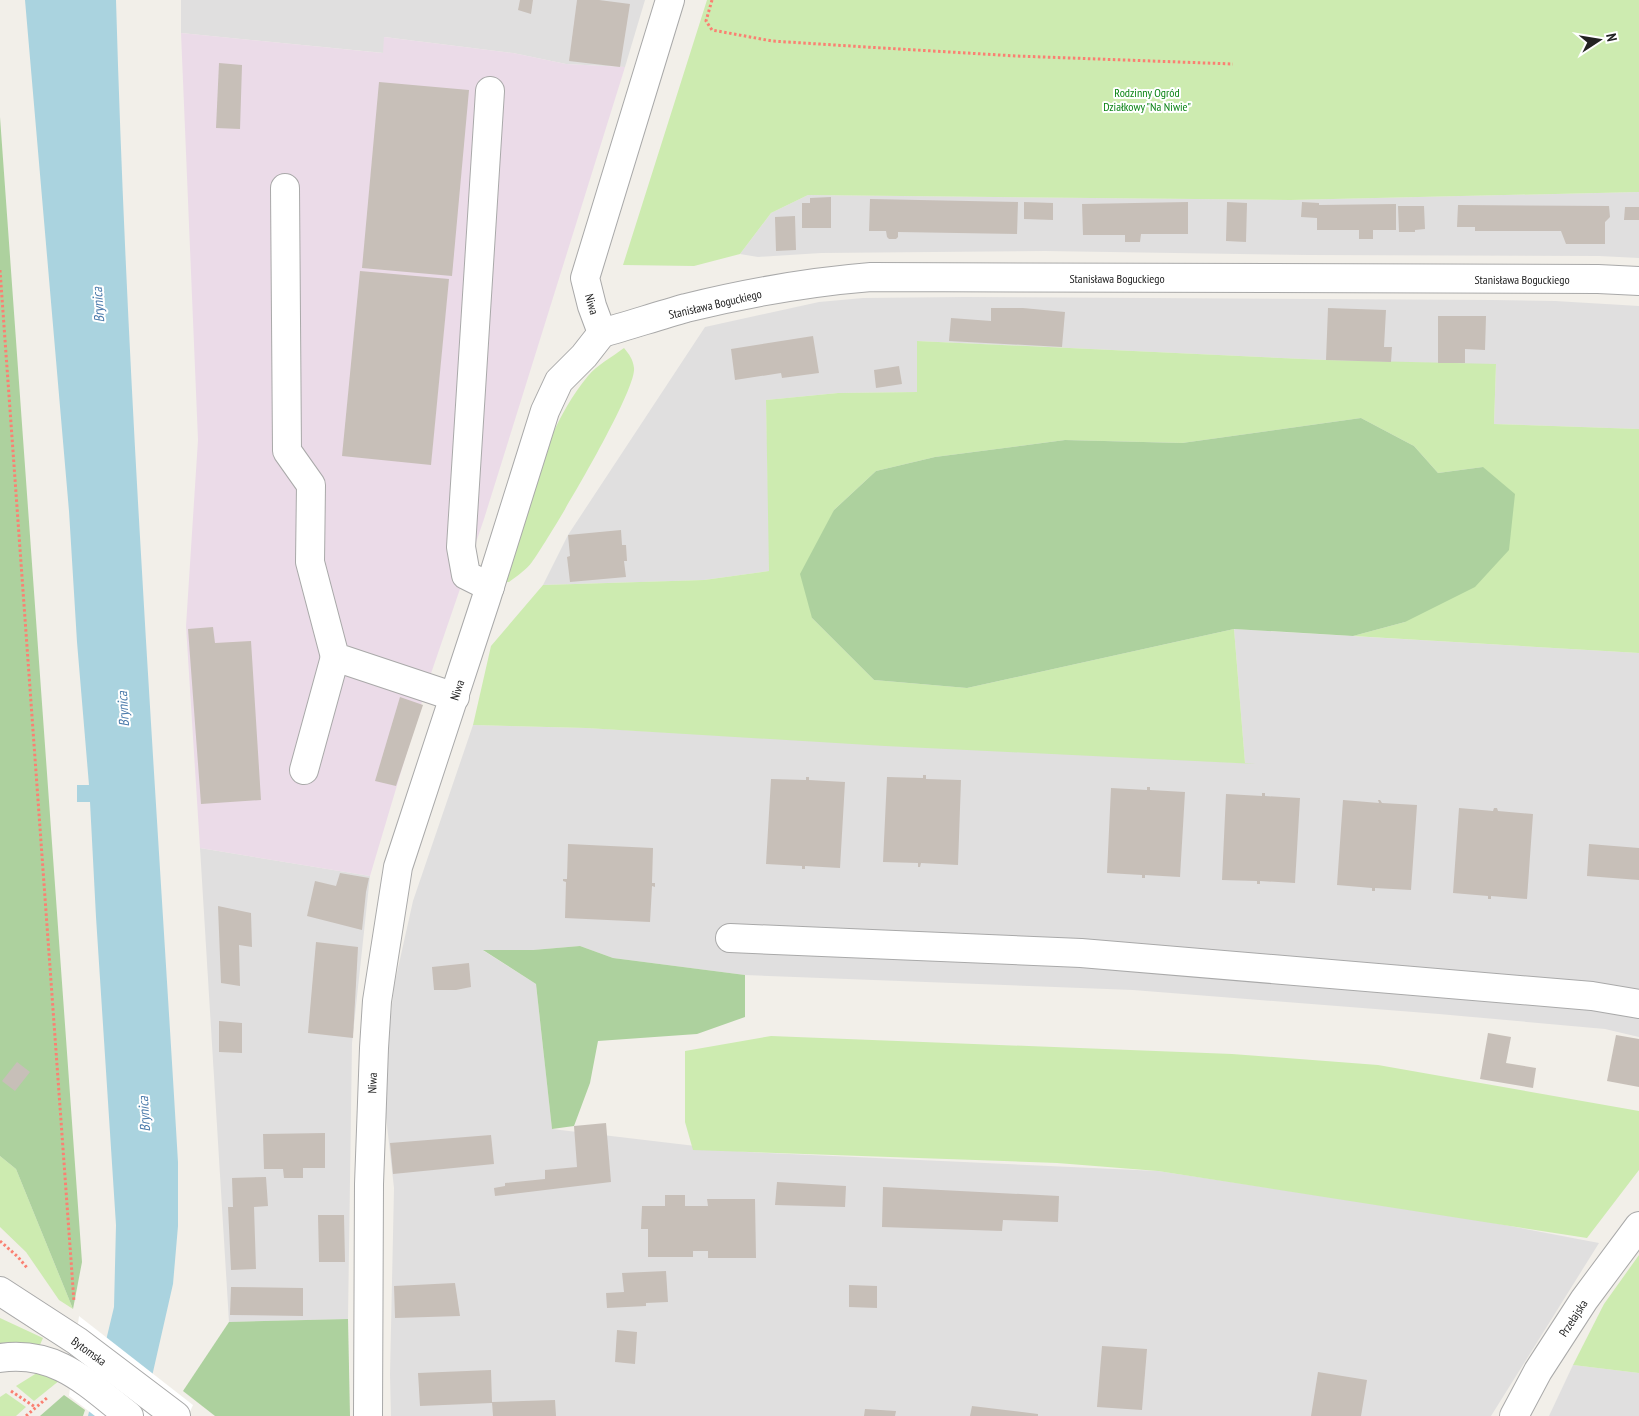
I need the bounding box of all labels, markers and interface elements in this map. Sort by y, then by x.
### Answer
north arrow [1574,15,1624,65]
text: N [1602,32,1621,43]
park label: Rodzinny Ogród Działkowy "Na Niwie" [1103,85,1191,114]
street label: Stanisława Boguckiego [1069,271,1165,286]
street label: Stanisława Boguckiego [1474,272,1570,287]
water label: Brynica [88,285,108,323]
street label: Stanisława Boguckiego [667,286,763,322]
street label: Niwa [582,292,602,316]
street label: Niwa [447,678,467,702]
water label: Brynica [113,689,133,727]
street label: Niwa [364,1072,380,1094]
water label: Brynica [134,1094,154,1132]
street label: Przełajska [1555,1296,1591,1339]
street label: Bytomska [68,1333,110,1369]

